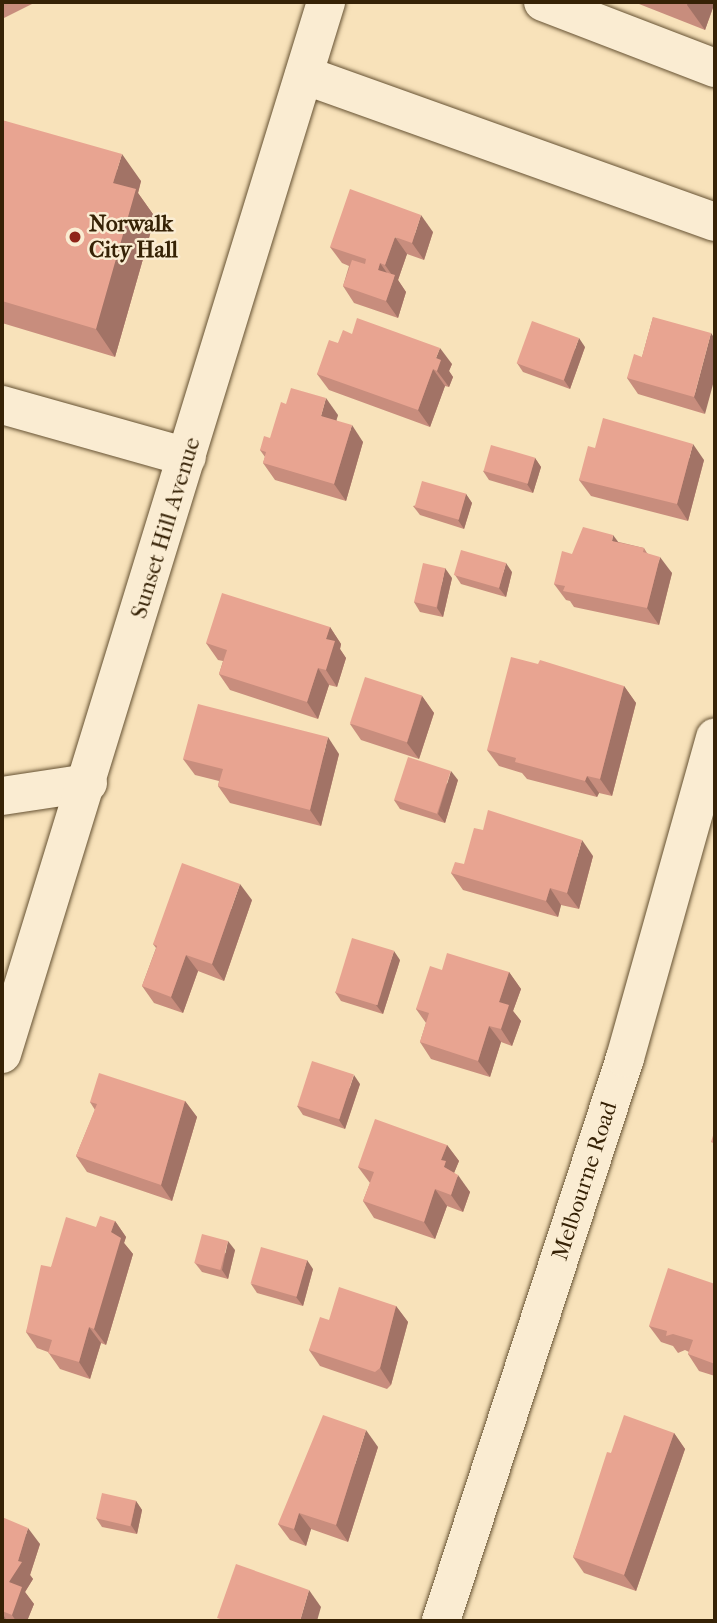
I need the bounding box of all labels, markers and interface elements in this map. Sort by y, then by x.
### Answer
place label: Norwalk City Hall [89,210,178,264]
marker: Norwalk City Hall [67,229,83,245]
street label: Sunset Hill Avenue [125,434,207,622]
street label: Melbourne Road [546,1098,624,1264]

